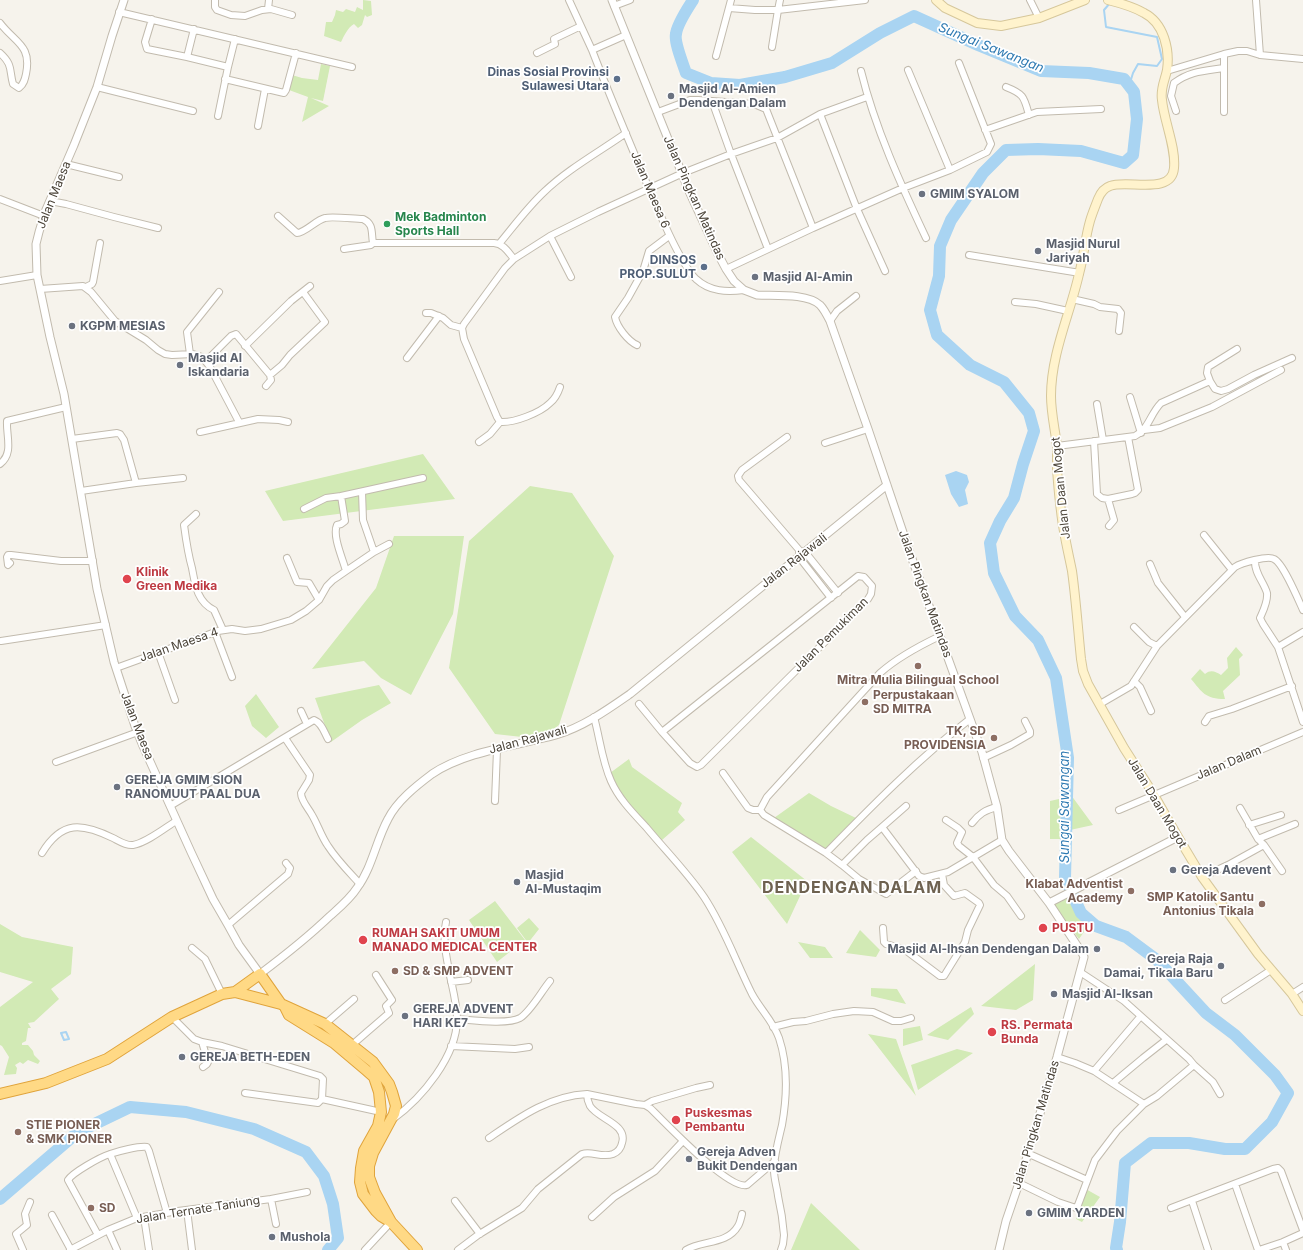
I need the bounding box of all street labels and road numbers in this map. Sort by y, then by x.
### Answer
street label: Jalan Pingkan Matindas [660,134,728,262]
street label: Jalan Maesa 6 [627,149,673,231]
street label: Jalan Maesa [34,159,74,231]
street label: Jalan Daan Mogot [1048,436,1074,540]
street label: Jalan Pingkan Matindas [895,528,955,660]
street label: Jalan Rajawali [758,531,830,591]
street label: Jalan Pemukiman [791,595,871,675]
street label: Jalan Maesa 4 [138,625,220,665]
street label: Jalan Maesa [117,690,157,762]
street label: Jalan Rajawali [487,723,569,757]
street label: Jalan Dalam [1194,743,1264,783]
street label: Jalan Daan Mogot [1124,755,1190,851]
street label: Jalan Pingkan Matindas [1009,1059,1063,1191]
street label: Jalan Ternate Taniung [135,1193,261,1227]

